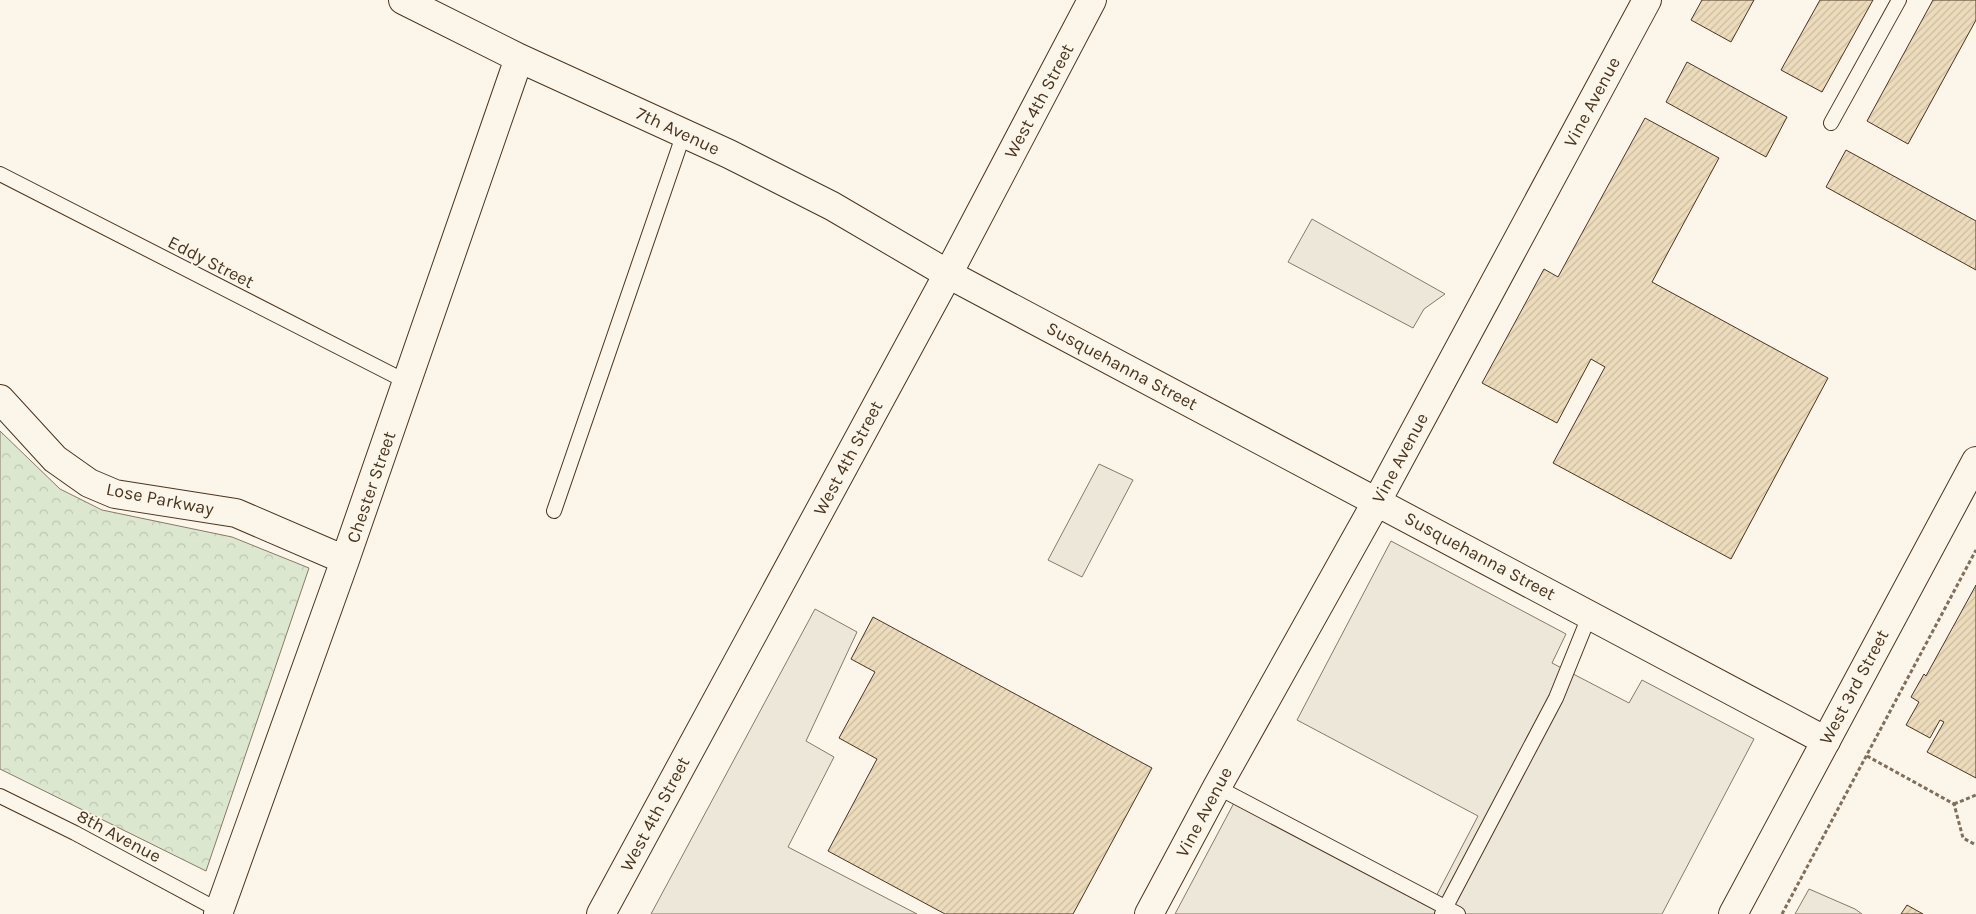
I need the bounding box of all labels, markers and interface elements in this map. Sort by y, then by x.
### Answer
street label: West 4th Street [1000,40,1079,162]
street label: Vine Avenue [1559,53,1625,151]
street label: 7th Avenue [633,102,723,160]
street label: Eddy Street [164,231,258,293]
street label: Susquehanna Street [1043,317,1202,415]
street label: West 4th Street [809,397,888,519]
street label: Vine Avenue [1367,409,1433,507]
street label: Chester Street [342,428,400,546]
street label: Lose Parkway [104,478,216,520]
street label: Susquehanna Street [1401,507,1560,605]
street label: West 3rd Street [1815,626,1894,748]
street label: West 4th Street [616,753,695,875]
street label: Vine Avenue [1171,763,1237,861]
street label: 8th Avenue [73,805,165,867]

